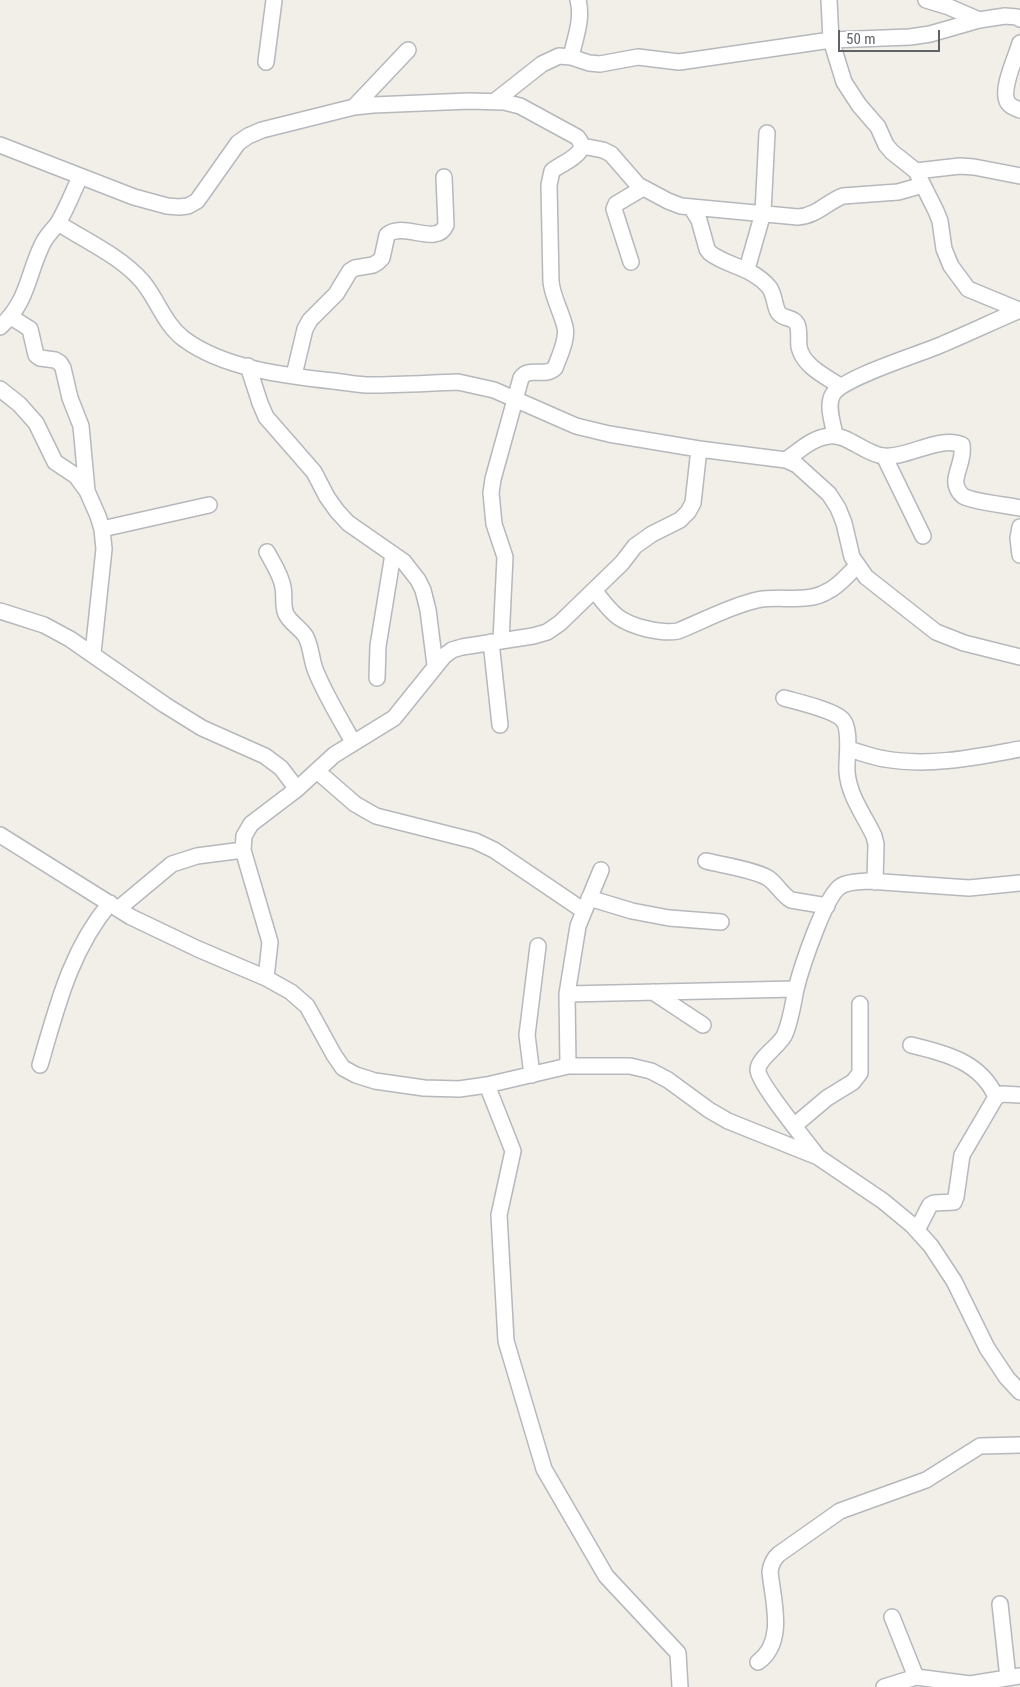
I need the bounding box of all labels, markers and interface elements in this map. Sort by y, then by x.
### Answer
scale bar [840,20,942,52]
text: 50 m [846,30,876,48]

